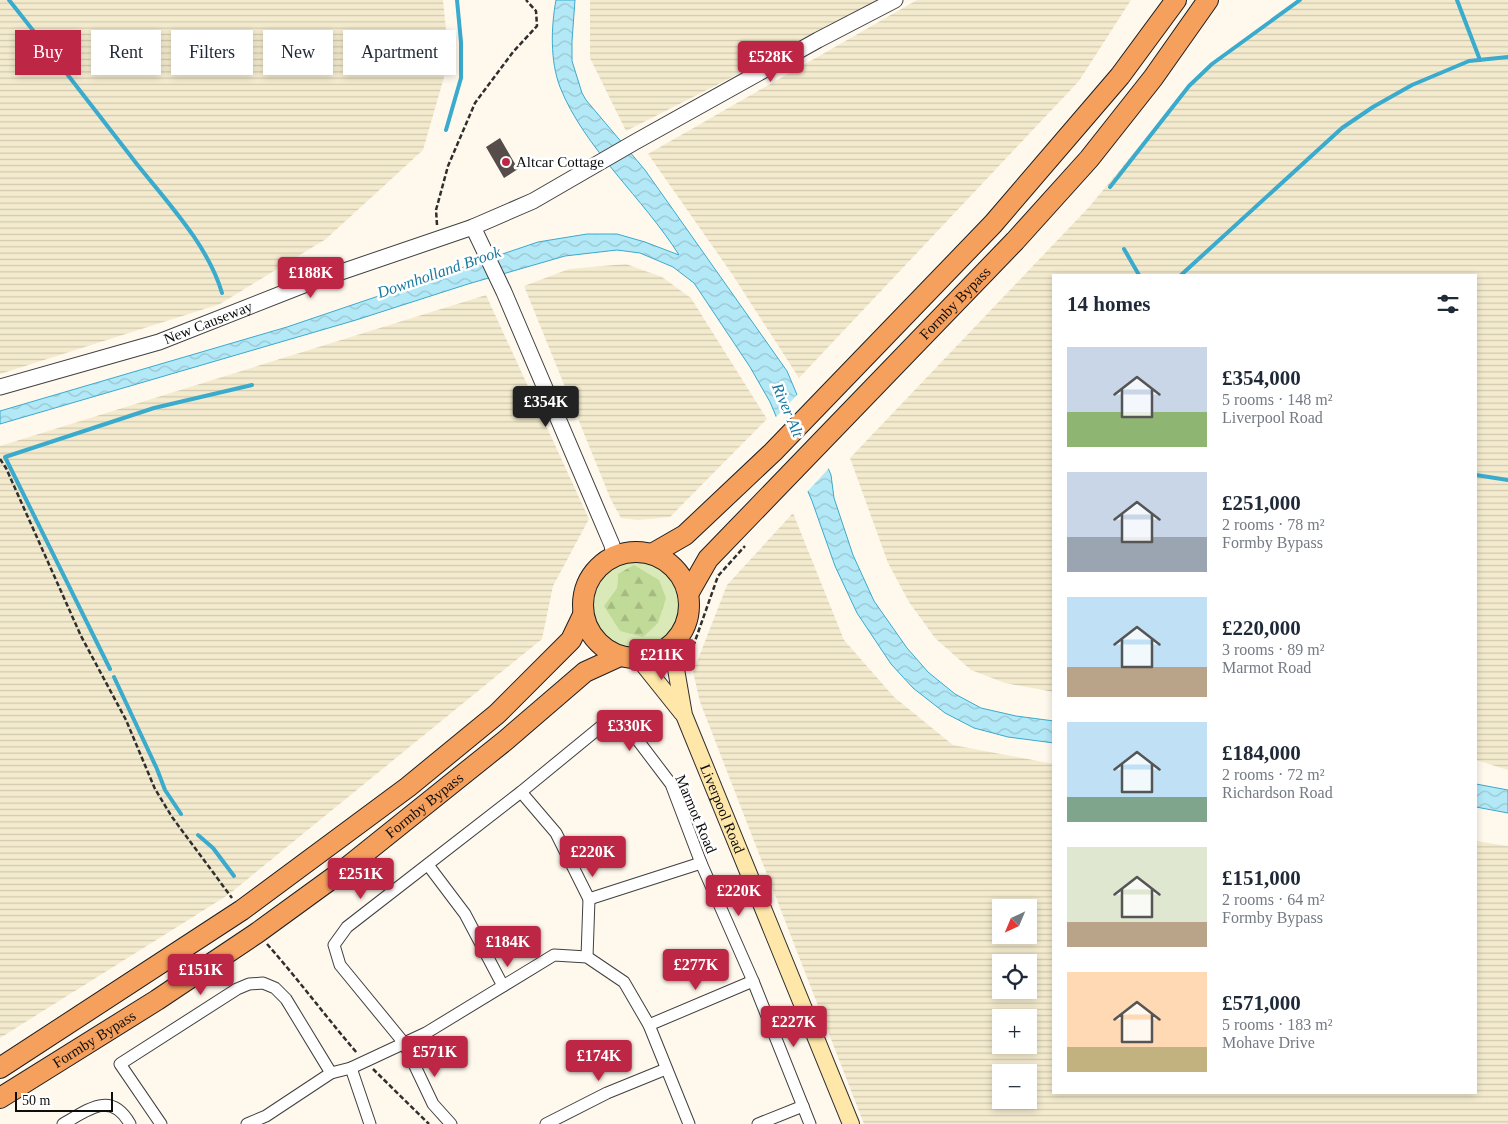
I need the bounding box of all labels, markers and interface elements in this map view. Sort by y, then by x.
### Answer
chip: Buy [15,30,81,75]
chip: Rent [91,30,161,75]
chip: Filters [171,30,253,75]
chip: New [263,30,333,75]
chip: Apartment [343,30,456,75]
pin: £528K [736,41,806,83]
text: £528K [749,48,793,65]
place label: Altcar Cottage [516,154,604,170]
marker: Altcar Cottage [500,156,512,168]
water label: Downholland Brook [374,243,504,301]
pin: £188K [276,256,346,299]
street label: Formby Bypass [916,263,994,343]
text: £188K [289,264,333,281]
icon: filters [1434,290,1462,318]
text: 14 homes [1067,292,1150,316]
street label: New Causeway [162,298,255,347]
text: £354,000 [1222,366,1301,390]
icon: home [1107,367,1167,427]
water label: River Alt [769,380,807,440]
pin: £354K [511,386,581,428]
text: 5 rooms · 148 m² [1222,391,1333,408]
text: £354K [524,393,568,410]
text: Liverpool Road [1222,409,1323,426]
text: £251,000 [1222,491,1301,515]
icon: home [1107,492,1167,552]
text: 2 rooms · 78 m² [1222,516,1325,533]
text: Formby Bypass [1222,534,1323,551]
text: £220,000 [1222,616,1301,640]
icon: home [1107,617,1167,677]
pin: £211K [627,638,697,681]
text: 3 rooms · 89 m² [1222,641,1325,658]
text: £211K [640,646,684,663]
text: Marmot Road [1222,659,1311,676]
pin: £330K [595,710,665,752]
text: £330K [608,717,652,734]
text: £184,000 [1222,741,1301,765]
icon: home [1107,742,1167,802]
street label: Liverpool Road [697,762,748,856]
text: 2 rooms · 72 m² [1222,766,1325,783]
street label: Formby Bypass [382,769,466,841]
street label: Marmot Road [672,772,720,856]
text: Richardson Road [1222,784,1333,801]
pin: £220K [558,836,628,878]
text: £220K [571,843,615,860]
pin: £251K [326,858,396,900]
text: £251K [339,865,383,882]
text: £151,000 [1222,866,1301,890]
icon: home [1107,867,1167,927]
pin: £220K [704,874,774,917]
text: £220K [717,882,761,899]
text: 2 rooms · 64 m² [1222,891,1325,908]
north arrow [992,899,1038,944]
map controls [992,899,1037,1109]
text: Formby Bypass [1222,909,1323,926]
pin: £184K [473,926,543,968]
text: £184K [486,933,530,950]
pin: £277K [661,948,731,991]
pin: £151K [166,954,236,996]
button: locate [992,954,1037,999]
text: £277K [674,956,718,973]
text: £151K [179,961,223,978]
text: £571,000 [1222,991,1301,1015]
icon: home [1107,992,1167,1052]
pin: £227K [759,1006,829,1048]
street label: Formby Bypass [50,1007,139,1071]
button: + [992,1009,1037,1054]
text: £227K [772,1013,816,1030]
text: 5 rooms · 183 m² [1222,1016,1333,1033]
text: Mohave Drive [1222,1034,1315,1051]
pin: £571K [400,1036,470,1078]
pin: £174K [564,1040,634,1082]
text: £571K [413,1043,457,1060]
text: £174K [577,1047,621,1064]
button: − [992,1064,1037,1109]
scale bar [15,1089,112,1112]
text: 50 m [22,1093,50,1108]

